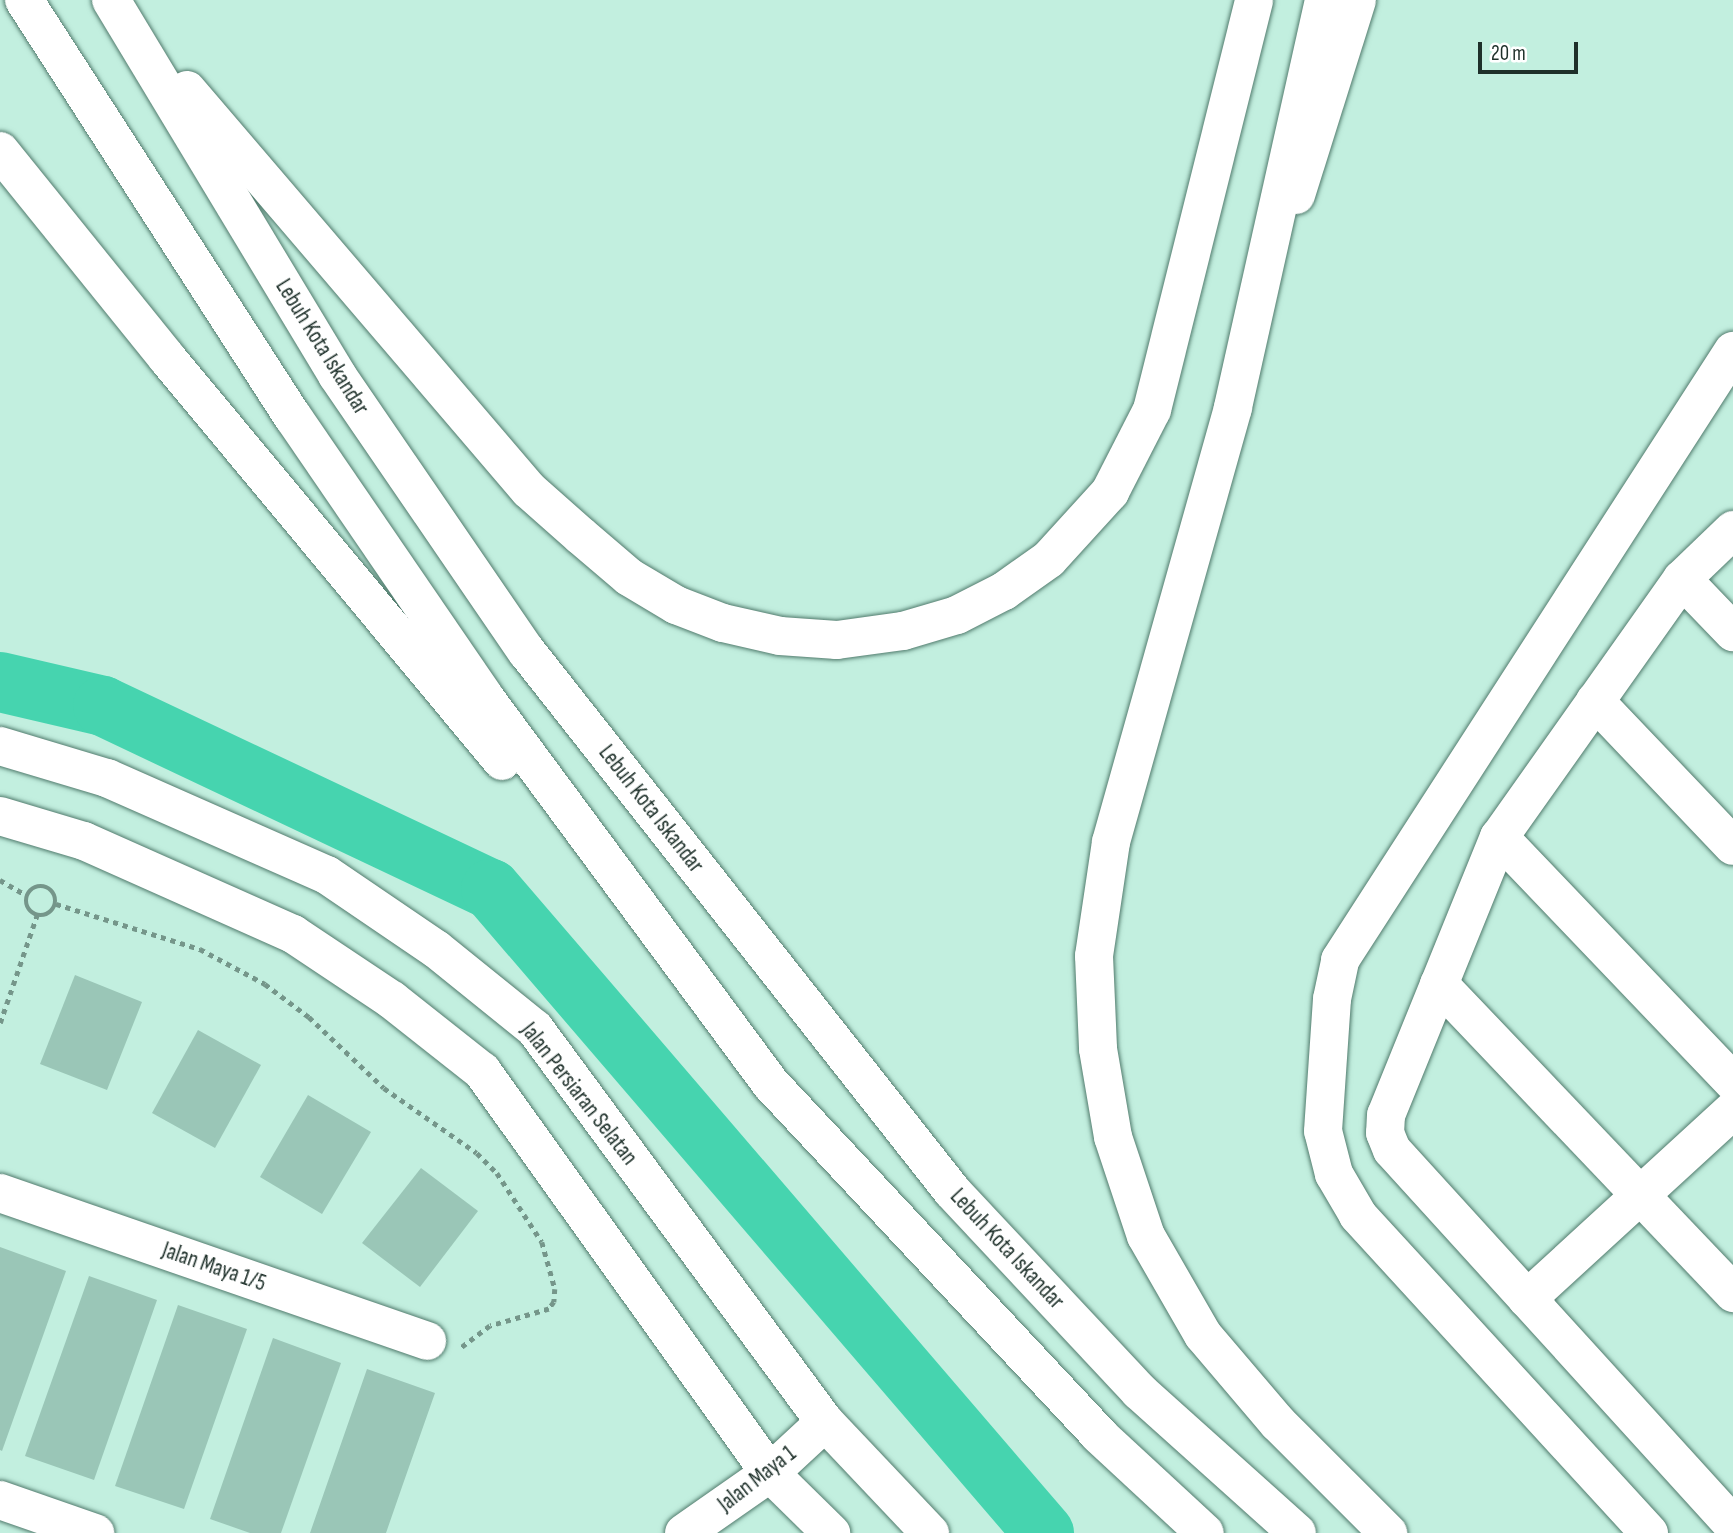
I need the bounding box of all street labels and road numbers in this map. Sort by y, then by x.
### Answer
street label: Lebuh Kota Iskandar [269,274,375,420]
street label: Lebuh Kota Iskandar [593,740,709,878]
street label: Jalan Persiaran Selatan [515,1017,643,1171]
street label: Lebuh Kota Iskandar [944,1183,1070,1315]
street label: Jalan Maya 1/5 [158,1236,270,1298]
street label: Jalan Maya 1 [712,1440,802,1518]

